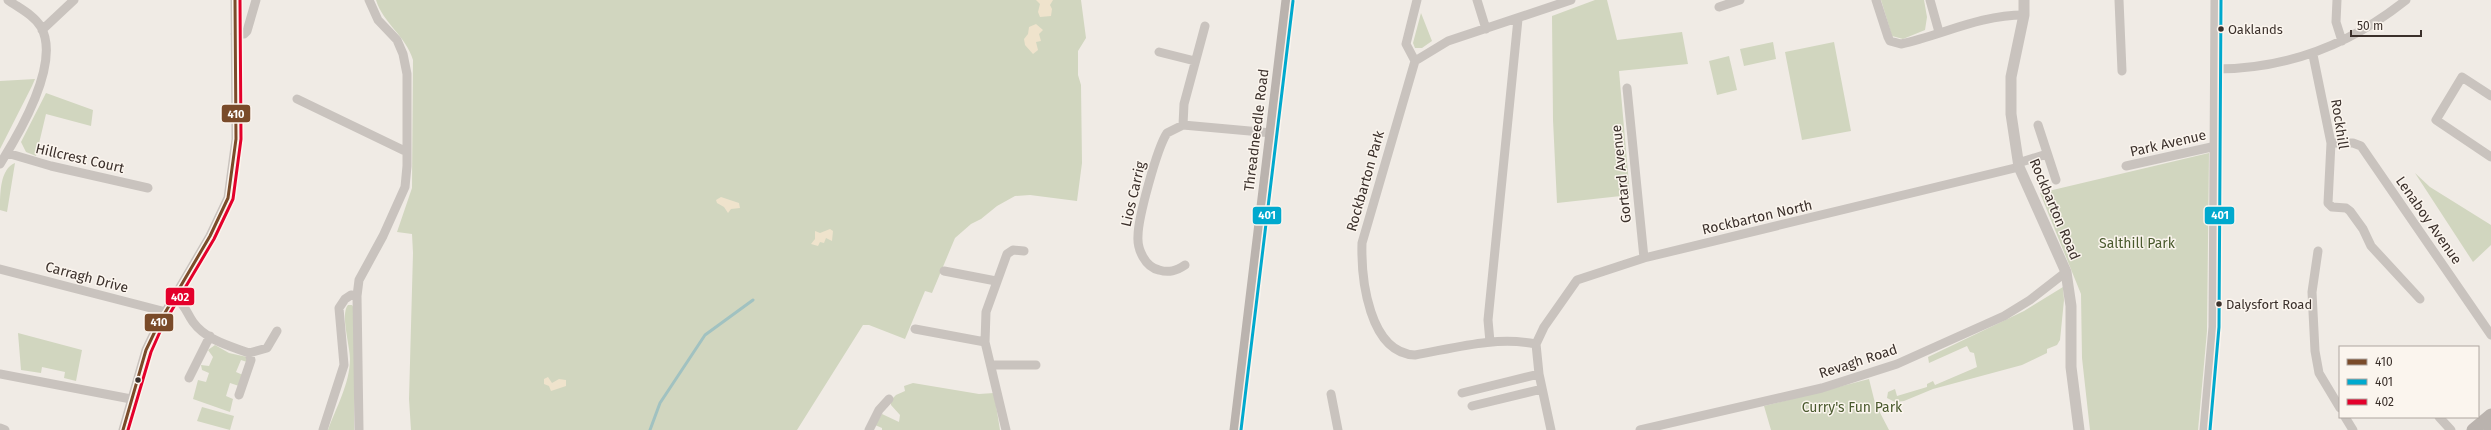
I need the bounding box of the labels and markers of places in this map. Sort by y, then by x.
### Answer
place label: Oaklands [2228,22,2283,37]
marker: Oaklands [2216,24,2226,34]
place label: Dalysfort Road [2226,297,2312,312]
marker: Dalysfort Road [2214,299,2224,309]
unlabelled marker [133,375,143,385]

